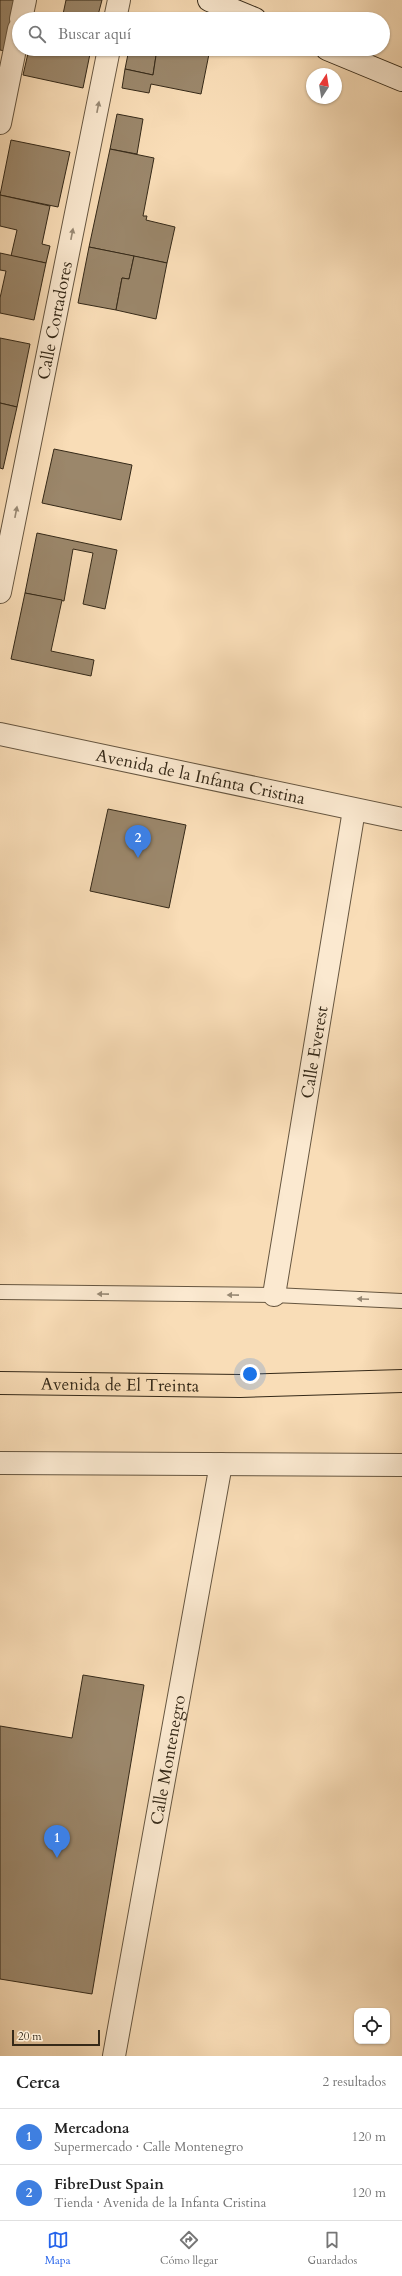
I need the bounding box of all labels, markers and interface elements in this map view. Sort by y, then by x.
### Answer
search box [12,12,390,56]
icon: search [26,23,48,45]
text: Buscar aquí [58,24,131,44]
north arrow [306,68,342,104]
one-way arrow [95,100,101,113]
one-way arrow [69,228,75,240]
street label: Calle Cortadores [32,259,78,382]
one-way arrow [13,506,19,519]
street label: Avenida de la Infanta Cristina [94,744,308,810]
pin: 2 [125,825,151,858]
street label: Calle Everest [296,1004,334,1100]
one-way arrow [97,1290,109,1297]
one-way arrow [226,1292,239,1298]
one-way arrow [356,1296,369,1302]
your location [240,1364,260,1384]
street label: Avenida de El Treinta [41,1373,200,1397]
street label: Calle Montenegro [145,1693,191,1827]
pin: 1 [44,1825,70,1858]
map controls [354,2008,390,2044]
button: locate [354,2008,390,2044]
scale bar [12,2028,100,2047]
text: 20 m [18,2029,42,2044]
text: Cerca [16,2071,60,2094]
text: 2 resultados [322,2073,386,2091]
text: Mercadona [54,2118,130,2138]
text: 1 [26,2128,32,2146]
text: 120 m [352,2128,386,2146]
text: Supermercado · Calle Montenegro [54,2138,243,2156]
text: FibreDust Spain [54,2174,164,2194]
text: 2 [26,2184,32,2202]
text: 120 m [352,2184,386,2202]
text: Tienda · Avenida de la Infanta Cristina [54,2194,266,2212]
tab: Mapa [45,2229,70,2268]
tab: Cómo llegar [160,2229,218,2268]
tab: Guardados [308,2229,357,2268]

